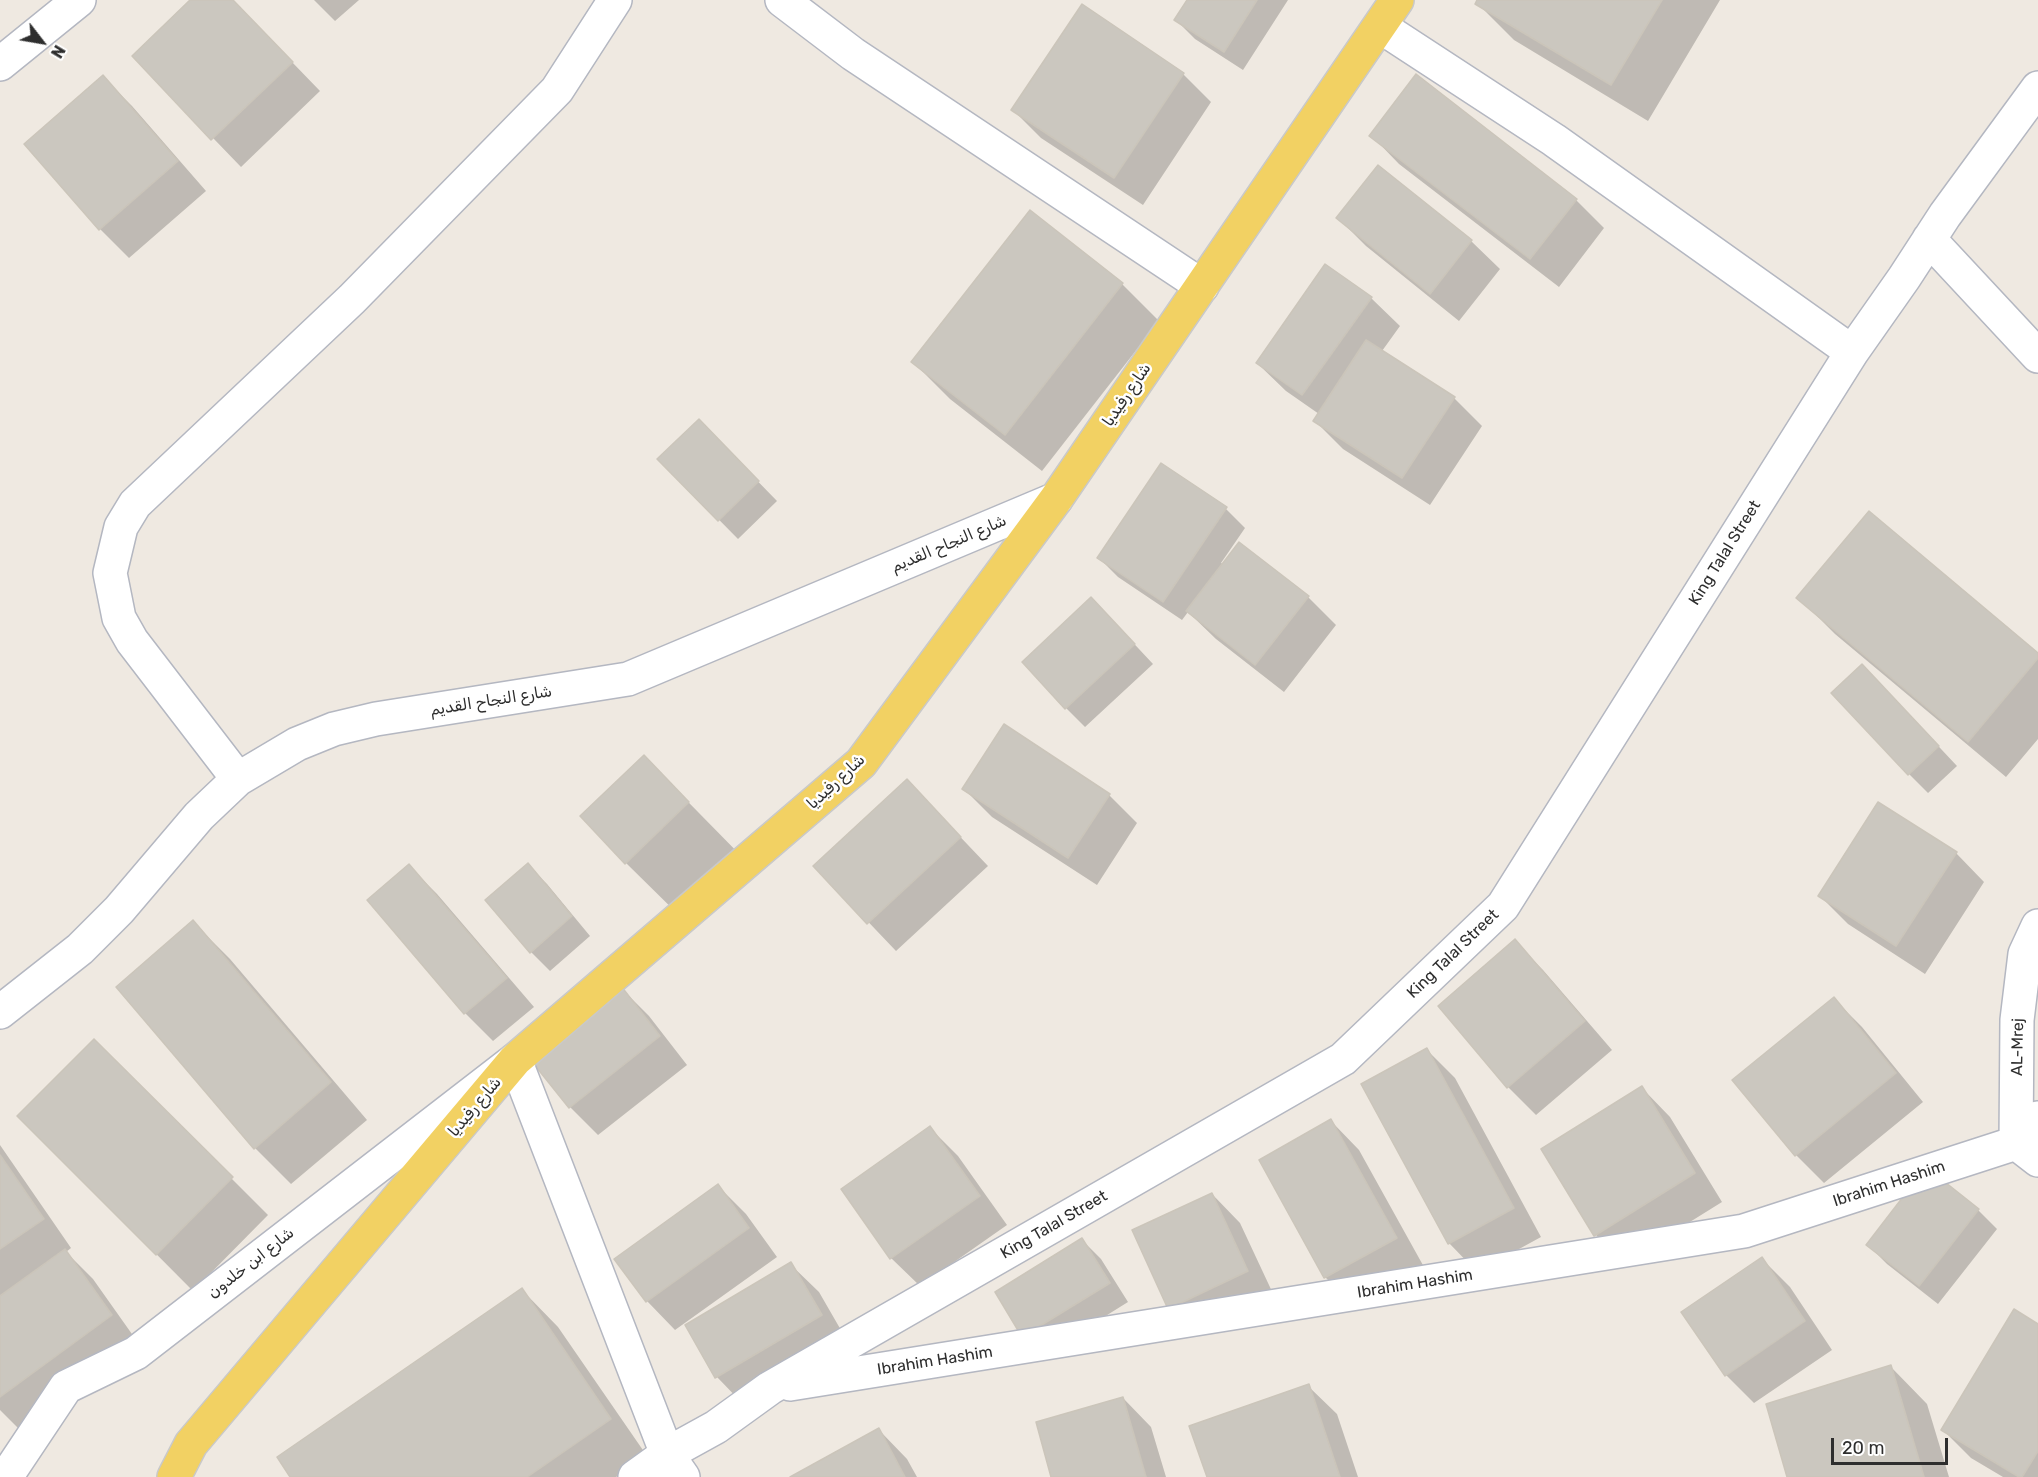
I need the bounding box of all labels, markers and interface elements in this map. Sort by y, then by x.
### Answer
north arrow [12,12,72,72]
text: N [47,42,69,61]
street label: شارع رفيديا [1099,360,1155,430]
street label: King Talal Street [1685,497,1765,609]
street label: شارع النجاح القديم [889,511,1009,577]
street label: شارع النجاح القديم [429,682,553,720]
street label: شارع رفيديا [803,750,869,814]
street label: King Talal Street [1403,905,1503,1003]
street label: AL-Mrej [2008,1018,2028,1076]
street label: شارع رفيديا [444,1073,506,1141]
street label: Ibrahim Hashim [1831,1157,1947,1211]
street label: King Talal Street [997,1187,1111,1263]
street label: شارع ابن خلدون [204,1223,298,1303]
street label: Ibrahim Hashim [1356,1265,1474,1303]
street label: Ibrahim Hashim [876,1342,994,1380]
scale bar [1834,1426,1951,1464]
text: 20 m [1842,1437,1884,1459]

